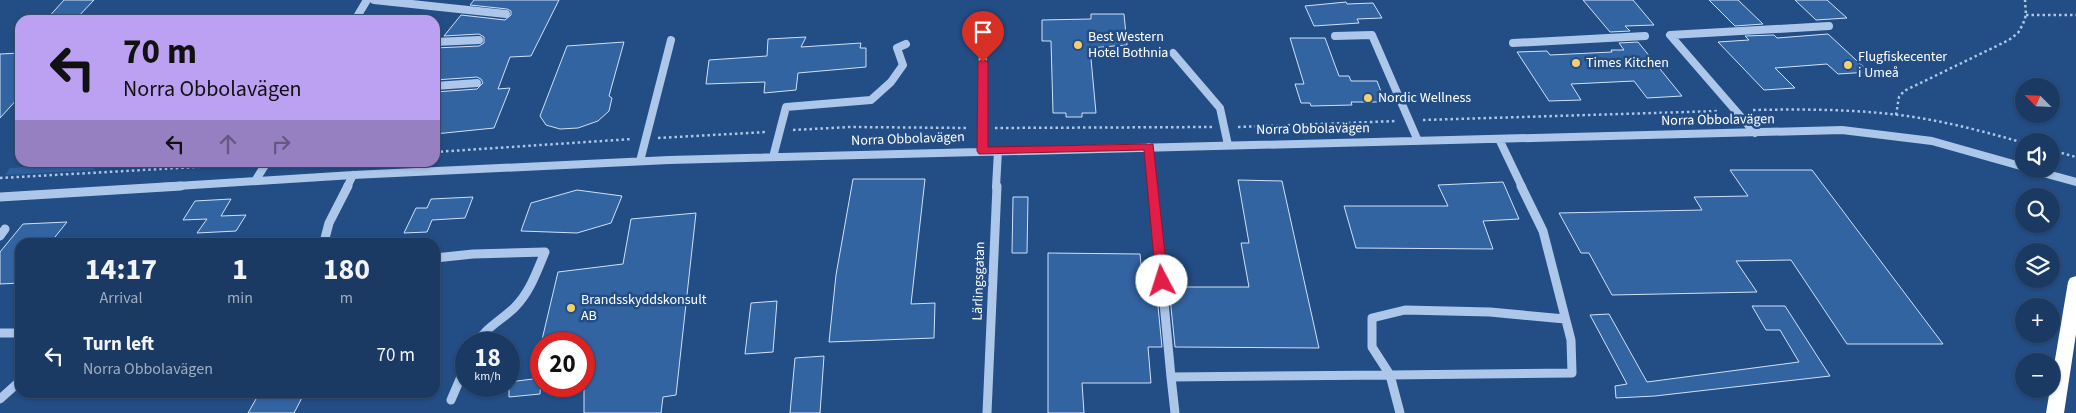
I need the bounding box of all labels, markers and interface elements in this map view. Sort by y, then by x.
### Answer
pin [962,11,1004,62]
icon: arrive [969,18,997,46]
text: 70 m [123,27,197,77]
place label: Best Western Hotel Bothnia [1088,27,1168,63]
icon: left [40,35,105,100]
marker: Best Western Hotel Bothnia [1072,39,1084,51]
place label: Flugfiskecenter i Umeå [1858,47,1947,83]
place label: Times Kitchen [1586,53,1669,73]
marker: Times Kitchen [1570,57,1582,69]
marker: Flugfiskecenter i Umeå [1842,59,1854,71]
text: Norra Obbolavägen [123,73,302,105]
north arrow [2015,78,2060,122]
map controls [2015,78,2060,398]
place label: Nordic Wellness [1378,88,1471,108]
marker: Nordic Wellness [1362,92,1374,104]
street label: Norra Obbolavägen [1661,109,1775,131]
street label: Norra Obbolavägen [1256,118,1370,140]
street label: Norra Obbolavägen [851,127,965,151]
icon: left [161,130,189,158]
icon: ahead [214,130,242,158]
icon: right [267,130,295,158]
button: sound [2015,133,2060,178]
button: search [2015,188,2060,233]
street label: Lärlingsgatan [968,241,990,321]
button: layers [2015,243,2060,288]
text: 14:17 [85,248,157,291]
text: 1 [232,248,248,291]
text: 180 [323,248,370,291]
position arrow [1135,254,1187,306]
text: Arrival [99,287,142,309]
text: min [227,287,253,309]
text: m [340,287,353,309]
place label: Brandsskyddskonsult AB [581,290,707,326]
button: + [2015,298,2060,343]
marker: Brandsskyddskonsult AB [565,302,577,314]
text: Turn left [83,331,154,358]
speed limit sign: 20 [530,332,595,397]
text: 18 [474,340,501,376]
icon: left [40,342,68,370]
text: 70 m [377,342,415,369]
button: − [2015,353,2060,398]
text: Norra Obbolavägen [83,358,213,380]
text: km/h [474,368,501,385]

